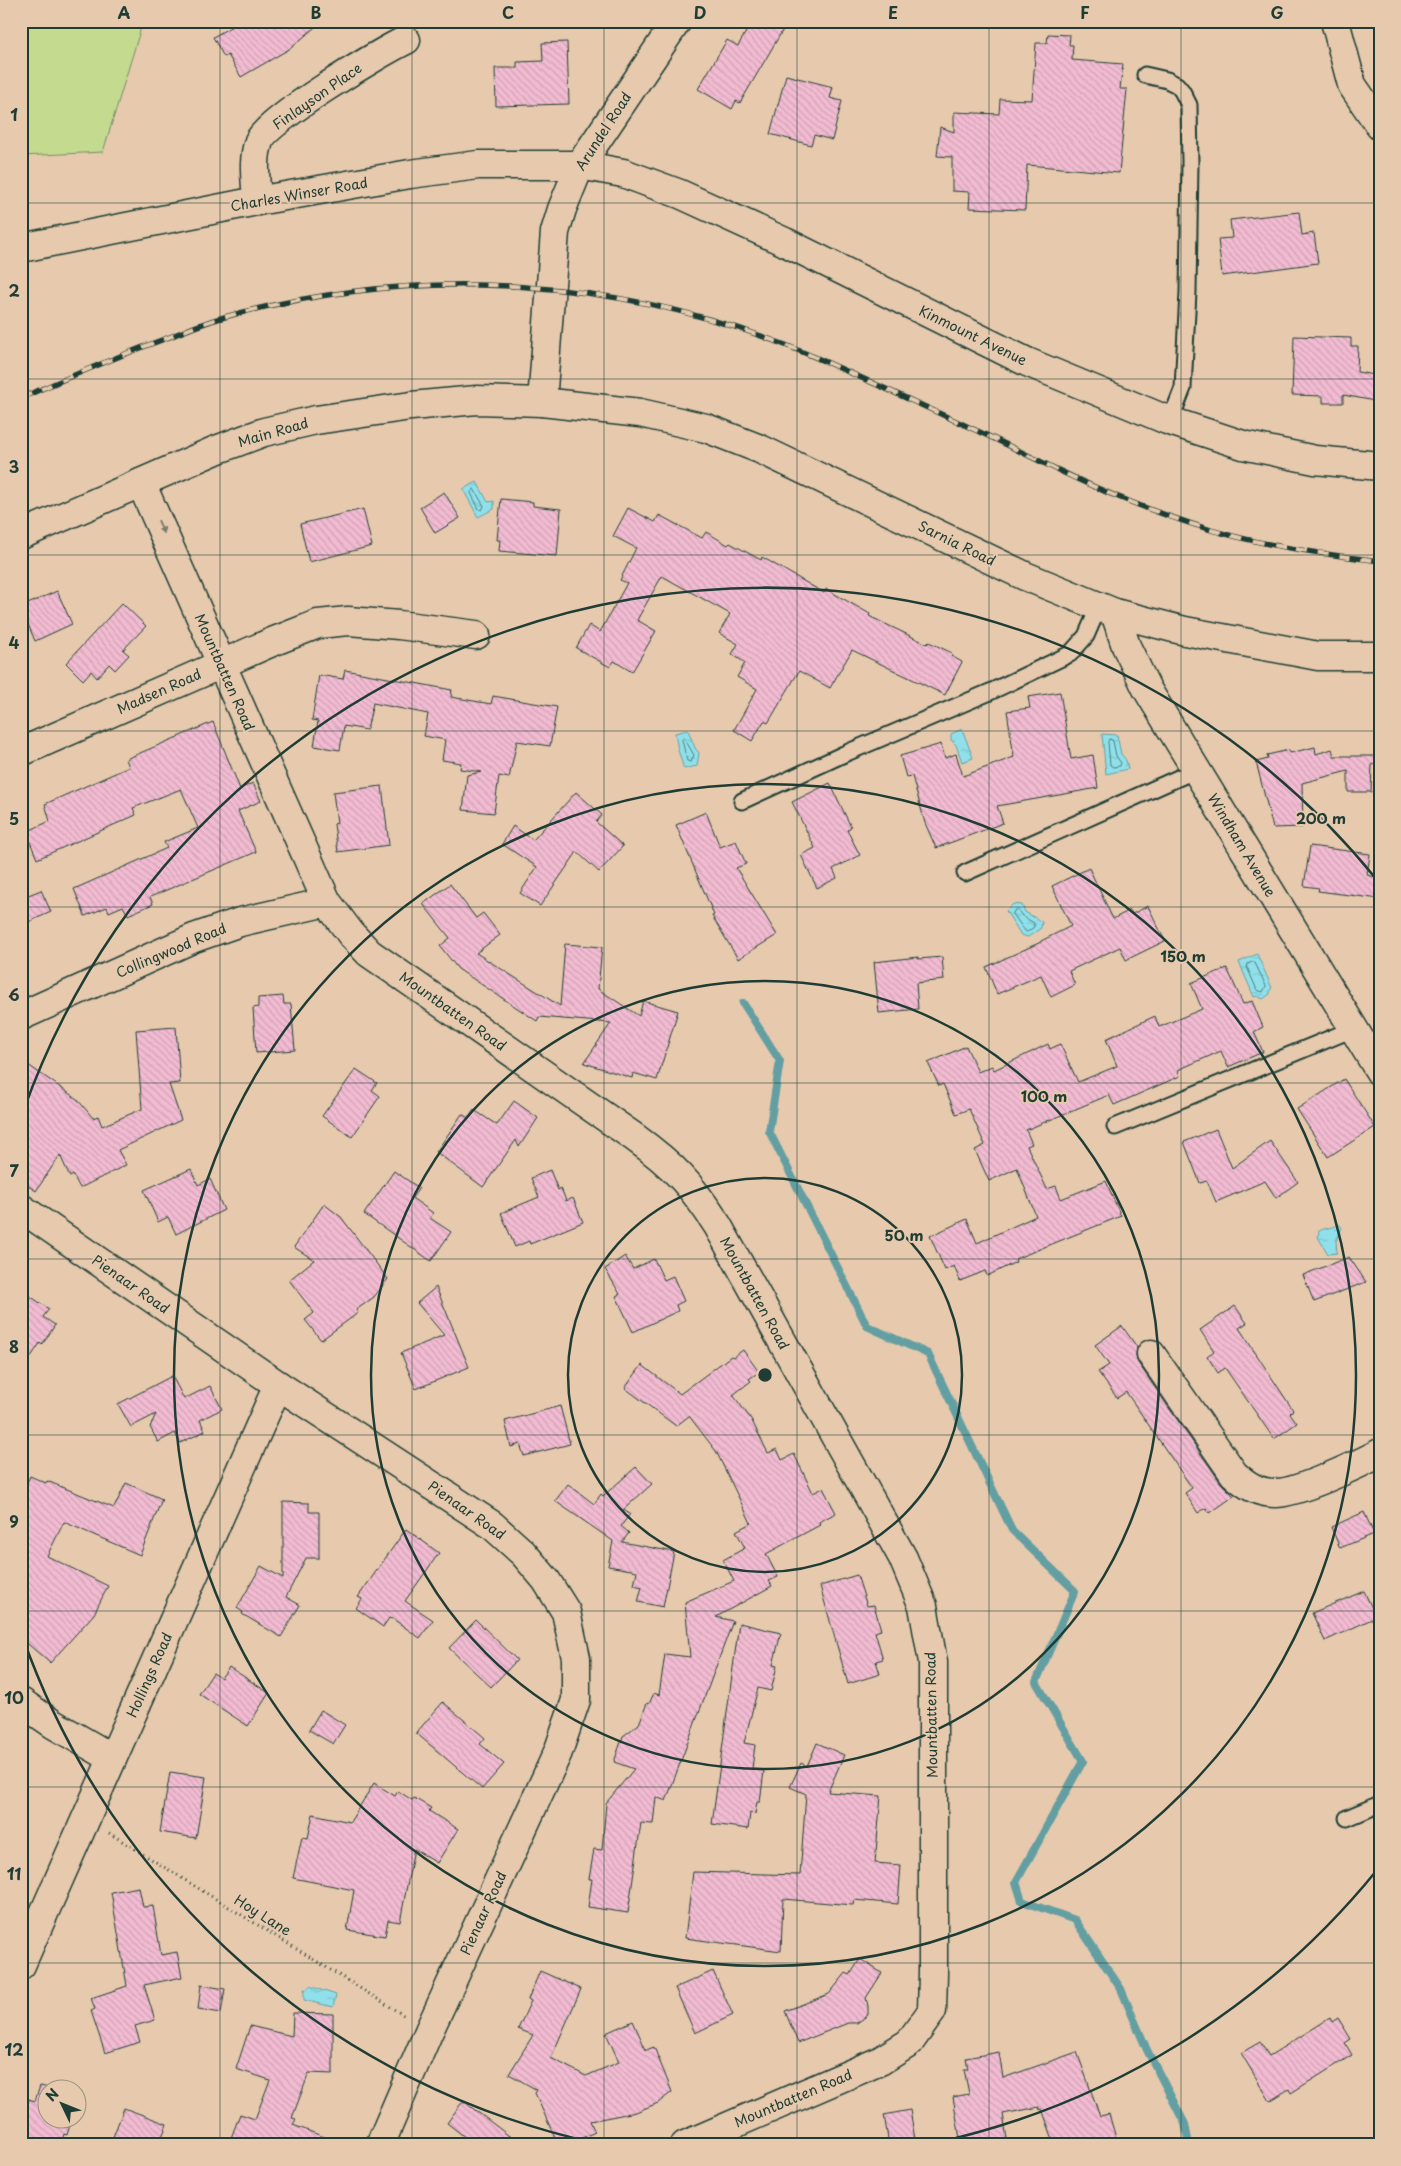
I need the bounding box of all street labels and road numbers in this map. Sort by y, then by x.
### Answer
street label: Finlayson Place [268,57,366,135]
street label: Arundel Road [570,88,636,174]
street label: Charles Winser Road [229,172,369,216]
street label: Kinmount Avenue [915,300,1031,370]
street label: Main Road [235,412,311,452]
street label: Sarnia Road [915,515,999,571]
street label: Mountbatten Road [190,610,260,734]
street label: Madsen Road [113,663,205,719]
street label: Windham Avenue [1203,789,1281,901]
street label: Collingwood Road [112,917,230,983]
street label: Mountbatten Road [395,966,511,1056]
street label: Mountbatten Road [715,1233,795,1353]
street label: Pienaar Road [88,1249,174,1319]
street label: Pienaar Road [424,1475,510,1545]
street label: Hollings Road [121,1629,177,1721]
street label: Mountbatten Road [919,1652,943,1778]
street label: Pienaar Road [454,1868,512,1958]
street label: Hoy Lane [230,1889,296,1941]
street label: Mountbatten Road [731,2064,855,2132]

